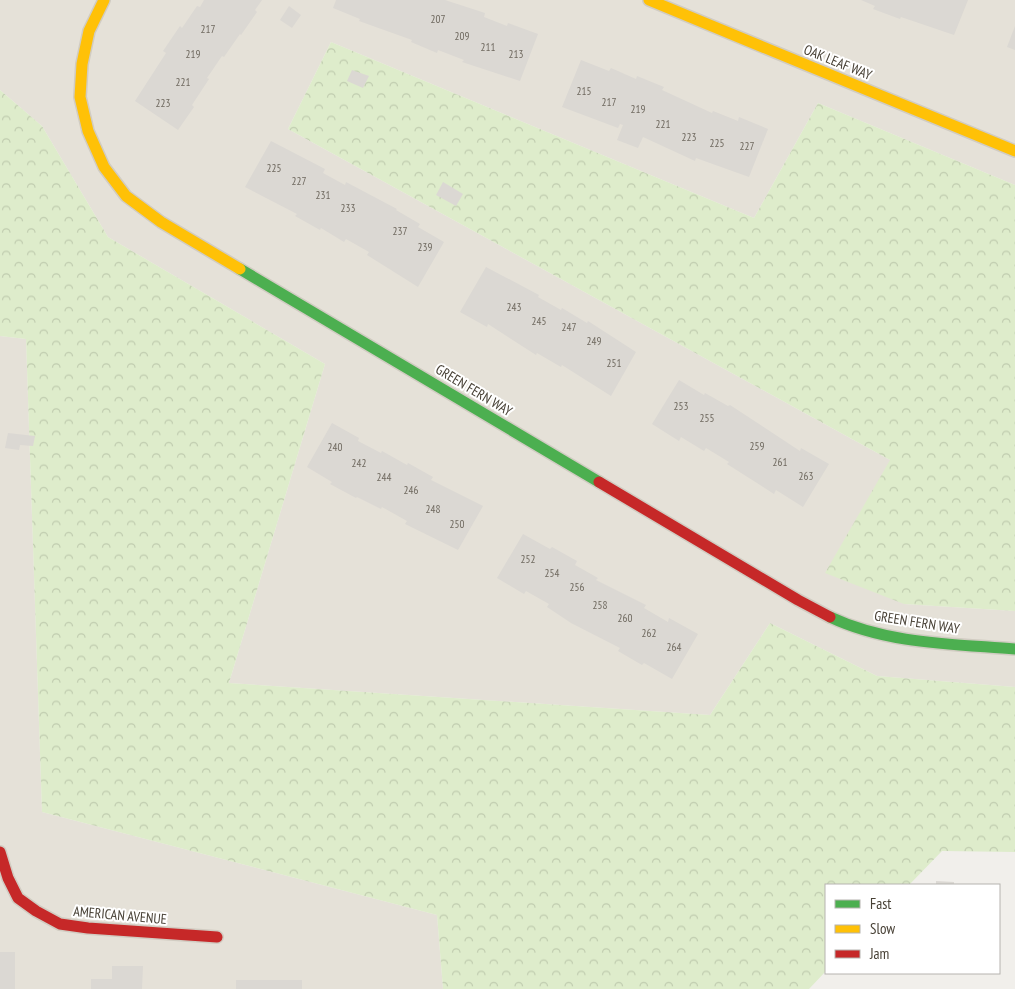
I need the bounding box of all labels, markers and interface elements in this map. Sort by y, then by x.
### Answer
house number: 207 [431,12,445,26]
house number: 217 [201,22,215,36]
house number: 209 [455,29,469,43]
house number: 211 [481,40,495,54]
street label: OAK LEAF WAY [801,40,875,84]
house number: 219 [186,47,200,61]
house number: 213 [509,47,523,61]
house number: 221 [176,75,190,89]
house number: 215 [577,84,591,98]
house number: 217 [602,95,616,109]
house number: 223 [156,96,170,110]
house number: 219 [631,102,645,116]
house number: 221 [656,117,670,131]
house number: 223 [682,130,696,144]
house number: 225 [710,136,724,150]
house number: 227 [740,139,754,153]
house number: 225 [267,161,281,175]
house number: 227 [292,174,306,188]
house number: 231 [316,188,330,202]
house number: 233 [341,201,355,215]
house number: 237 [393,224,407,238]
house number: 239 [418,240,432,254]
house number: 243 [507,300,521,314]
house number: 245 [532,314,546,328]
house number: 247 [562,320,576,334]
house number: 249 [587,334,601,348]
house number: 251 [607,356,621,370]
street label: GREEN FERN WAY [432,360,516,420]
house number: 253 [674,399,688,413]
house number: 255 [700,411,714,425]
house number: 259 [750,439,764,453]
house number: 240 [328,440,342,454]
house number: 261 [773,455,787,469]
house number: 242 [352,456,366,470]
house number: 263 [799,469,813,483]
house number: 244 [377,470,391,484]
house number: 246 [404,483,418,497]
house number: 248 [426,502,440,516]
house number: 250 [450,517,464,531]
house number: 252 [521,552,535,566]
house number: 254 [545,566,559,580]
house number: 256 [570,580,584,594]
house number: 258 [593,598,607,612]
street label: GREEN FERN WAY [873,606,962,638]
house number: 260 [618,611,632,625]
house number: 262 [642,626,656,640]
house number: 264 [667,640,681,654]
legend [825,884,1000,974]
text: Fast [870,894,891,913]
street label: AMERICAN AVENUE [73,902,167,928]
text: Slow [870,919,895,938]
text: Jam [869,944,889,963]

